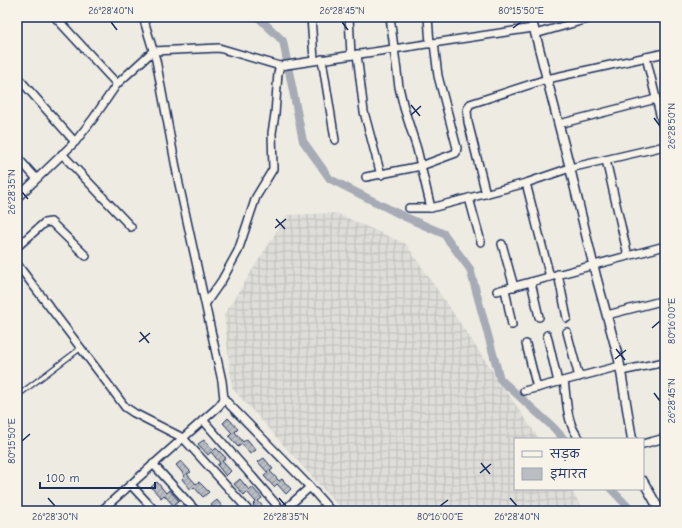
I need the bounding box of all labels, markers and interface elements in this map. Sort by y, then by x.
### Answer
text: 26°28'40"N [88,5,134,17]
text: 26°28'45"N [319,5,365,17]
text: 80°15'50"E [498,5,544,17]
text: 26°28'50"N [666,103,678,149]
text: 26°28'35"N [6,169,18,215]
text: 80°16'00"E [666,298,678,344]
text: 26°28'45"N [666,378,678,424]
text: 80°15'50"E [6,418,18,464]
legend [514,438,644,490]
text: सड़क [549,447,581,462]
scale bar [40,464,155,490]
text: इमारत [550,467,588,481]
text: 100 m [46,471,79,485]
text: 26°28'30"N [32,511,78,523]
text: 26°28'35"N [263,511,309,523]
text: 80°16'00"E [417,511,463,523]
text: 26°28'40"N [494,511,540,523]

